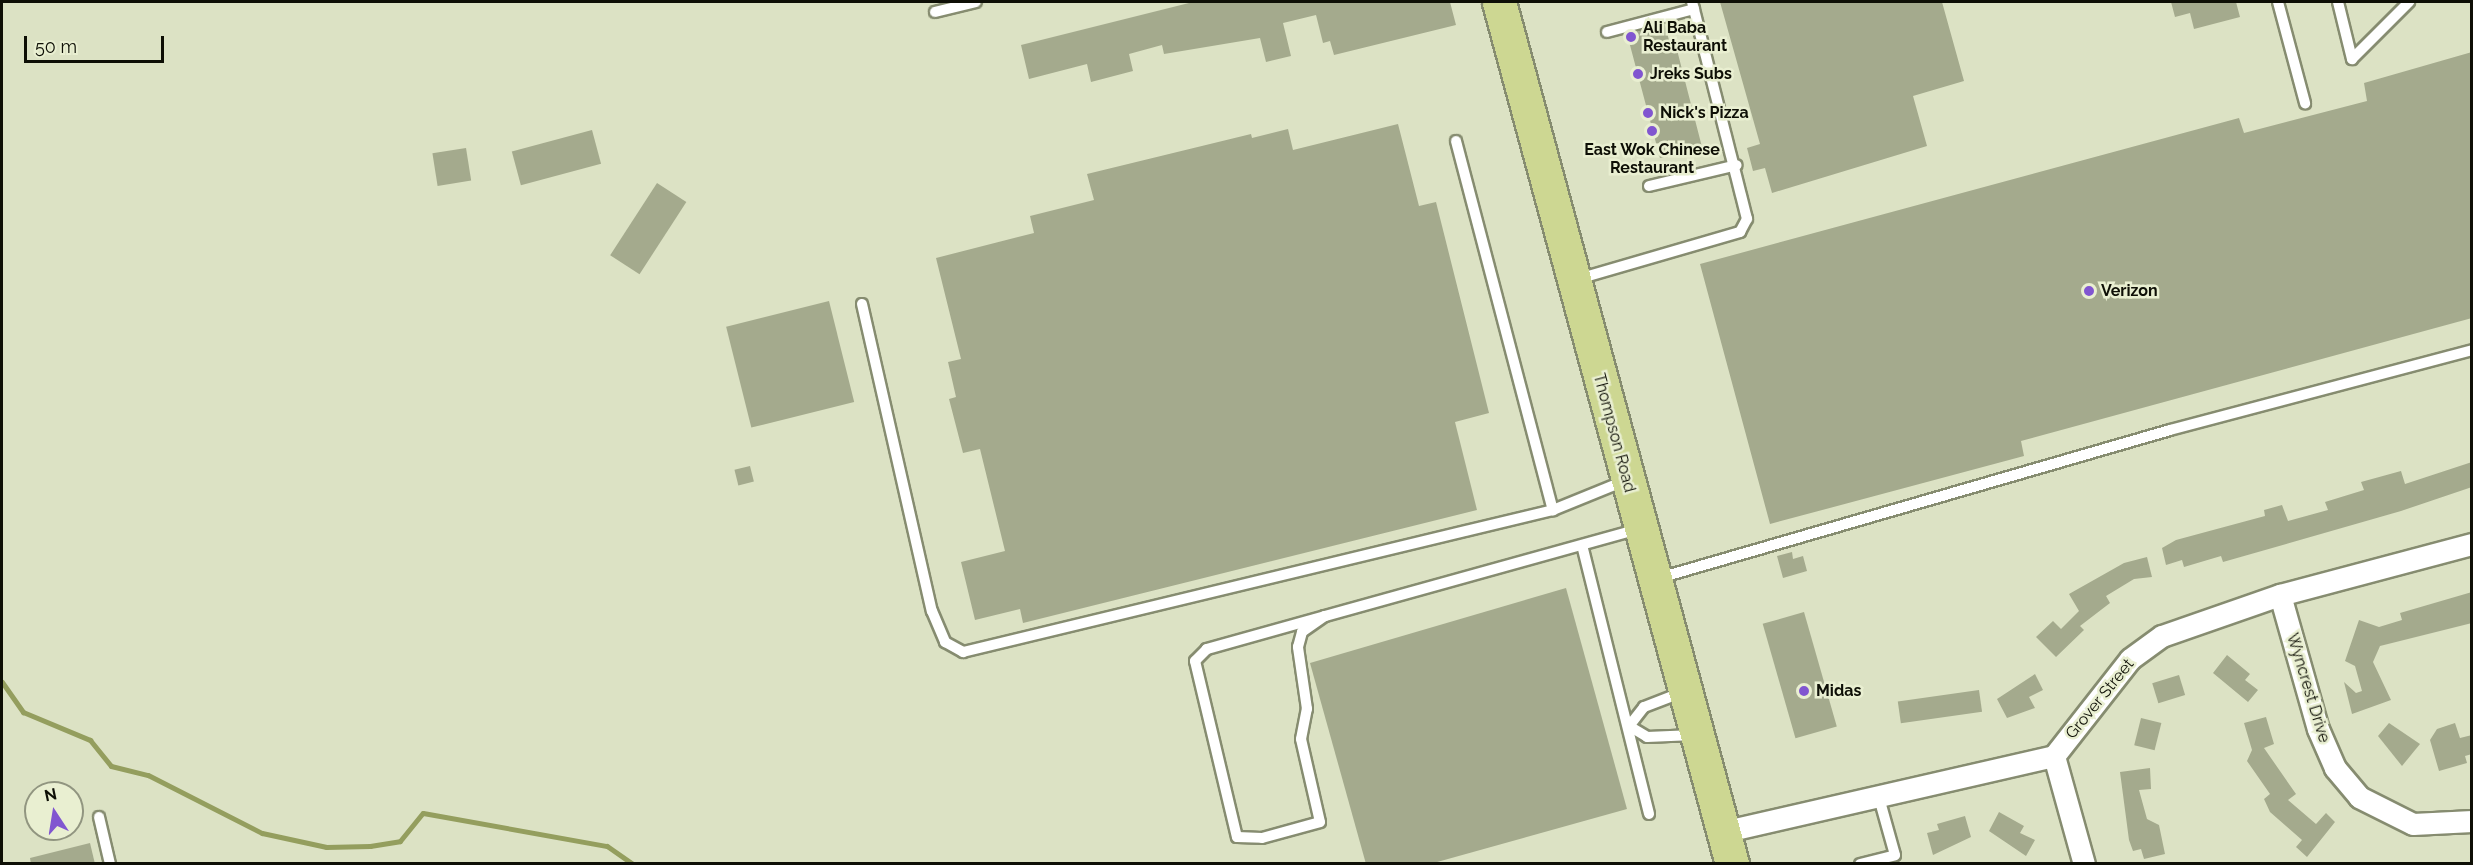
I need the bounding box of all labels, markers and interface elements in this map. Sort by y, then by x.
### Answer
place label: Ali Baba Restaurant [1643,18,1727,56]
scale bar [27,24,166,62]
marker: Ali Baba Restaurant [1624,30,1638,44]
text: 50 m [35,36,77,57]
place label: Jreks Subs [1650,64,1732,84]
marker: Jreks Subs [1631,67,1645,81]
place label: Nick's Pizza [1660,103,1749,123]
marker: Nick's Pizza [1641,106,1655,120]
marker: East Wok Chinese Restaurant [1645,124,1659,138]
place label: East Wok Chinese Restaurant [1584,140,1720,178]
place label: Verizon [2101,281,2158,301]
marker: Verizon [2082,284,2096,298]
street label: Thompson Road [1589,371,1639,495]
street label: Wyncrest Drive [2282,631,2334,745]
street label: Grover Street [2062,655,2138,743]
place label: Midas [1816,681,1861,701]
marker: Midas [1797,684,1811,698]
north arrow [24,781,84,841]
text: N [43,784,59,805]

